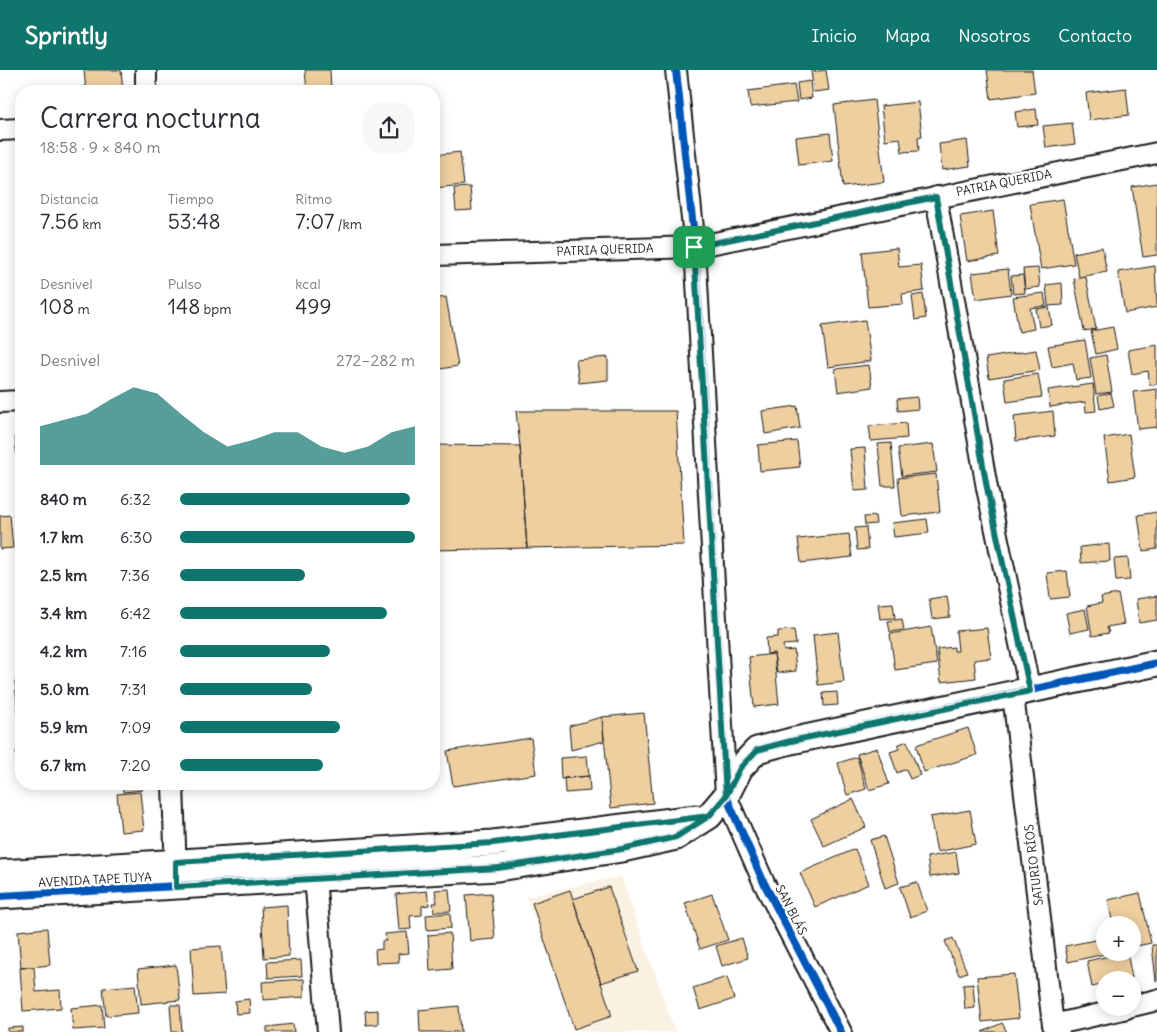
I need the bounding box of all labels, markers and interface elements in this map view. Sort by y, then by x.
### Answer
text: Sprintly [25,20,108,50]
text: Inicio [811,24,857,47]
text: Mapa [885,24,930,47]
text: Nosotros [958,24,1030,47]
text: Contacto [1058,24,1132,47]
text: Carrera nocturna [40,100,261,136]
button: share [363,102,415,154]
text: 18:58 · 9 × 840 m [40,137,160,157]
street label: PATRIA QUERIDA [955,166,1053,199]
text: Distancia [40,190,99,208]
text: Tiempo [168,190,214,208]
text: Ritmo [295,190,332,208]
text: 7.56 [40,208,79,235]
text: 53:48 [168,208,221,235]
text: 7:07 [295,208,334,235]
text: km [79,215,102,233]
text: /km [334,215,362,233]
pin [673,226,715,268]
icon: arrive [680,233,708,261]
street label: PATRIA QUERIDA [556,240,654,259]
text: Desnivel [40,275,93,293]
text: Pulso [168,275,202,293]
text: kcal [295,275,321,293]
text: 108 [40,293,74,320]
text: 148 [168,293,200,320]
text: 499 [295,293,332,320]
text: m [74,300,90,318]
text: bpm [200,300,232,318]
text: Desnivel [40,350,100,370]
text: 272–282 m [336,350,415,370]
text: 840 m [40,489,87,509]
text: 6:32 [120,489,151,509]
text: 1.7 km [40,527,84,547]
text: 6:30 [120,527,152,547]
text: 2.5 km [40,565,87,585]
text: 7:36 [120,565,150,585]
text: 3.4 km [40,603,87,623]
text: 6:42 [120,603,151,623]
text: 4.2 km [40,641,87,661]
text: 7:16 [120,641,147,661]
text: 5.0 km [40,679,89,699]
text: 7:31 [120,679,147,699]
text: 5.9 km [40,717,88,737]
text: 7:09 [120,717,151,737]
text: 6.7 km [40,755,86,775]
text: 7:20 [120,755,151,775]
street label: SATURIO RÍOS [1021,823,1046,907]
street label: AVENIDA TAPE TUYA [38,869,152,890]
street label: SAN BLÁS [772,882,811,938]
map controls [1096,916,1141,1016]
button: + [1096,916,1141,961]
button: − [1096,971,1141,1016]

